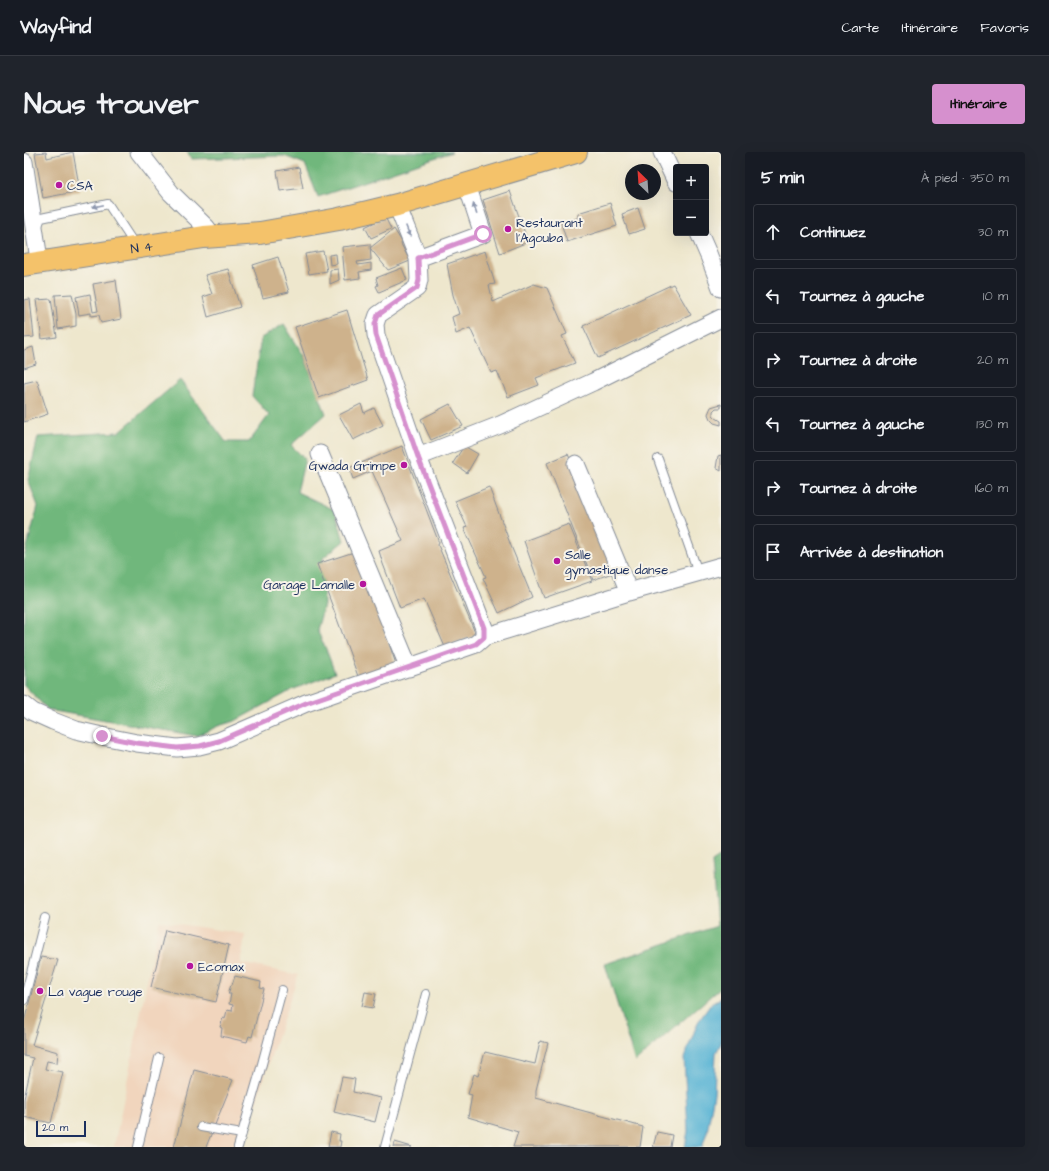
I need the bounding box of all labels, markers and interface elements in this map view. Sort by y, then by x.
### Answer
text: Wayfind [20,14,91,41]
text: Carte [841,18,879,38]
text: Itinéraire [901,18,958,38]
text: Favoris [980,18,1029,38]
button: Itinéraire [932,84,1025,124]
text: Nous trouver [24,85,199,124]
north arrow [625,164,661,200]
map controls [673,164,709,236]
button: + [673,164,709,200]
text: 5 min [761,166,804,190]
text: À pied · 350 m [921,169,1009,187]
place label: CSA [67,177,94,195]
marker: CSA [54,180,64,190]
button: − [673,200,709,236]
one-way arrow [92,203,104,209]
one-way arrow [472,203,478,215]
place label: Restaurant l'Agouba [516,214,584,248]
icon: ahead [762,221,784,243]
text: Continuez [800,222,866,243]
text: 30 m [978,223,1008,241]
marker: Restaurant l'Agouba [503,224,513,234]
route start [474,225,492,243]
one-way arrow [405,226,411,238]
street label: N 4 [129,237,154,258]
icon: left [762,285,784,307]
text: Tournez à gauche [800,286,924,307]
text: 10 m [983,287,1008,305]
icon: right [762,349,784,371]
text: Tournez à droite [800,350,917,371]
text: 20 m [977,351,1008,369]
icon: left [762,413,784,435]
text: Tournez à gauche [800,414,924,435]
text: 130 m [976,415,1008,433]
place label: Gwada Grimpe [309,457,396,475]
marker: Gwada Grimpe [399,460,409,470]
icon: right [762,477,784,499]
text: Tournez à droite [800,478,917,499]
text: 160 m [975,479,1008,497]
icon: arrive [762,541,784,563]
text: Arrivée à destination [800,542,943,563]
place label: Salle gymastique danse [565,546,668,580]
marker: Salle gymastique danse [552,556,562,566]
place label: Garage Lamalle [263,576,355,595]
marker: Garage Lamalle [358,579,368,589]
route end [93,727,111,745]
place label: Ecomax [198,958,245,976]
marker: Ecomax [185,961,195,971]
place label: La vague rouge [48,983,143,1002]
marker: La vague rouge [35,986,45,996]
scale bar [36,1119,86,1138]
text: 20 m [42,1120,68,1135]

